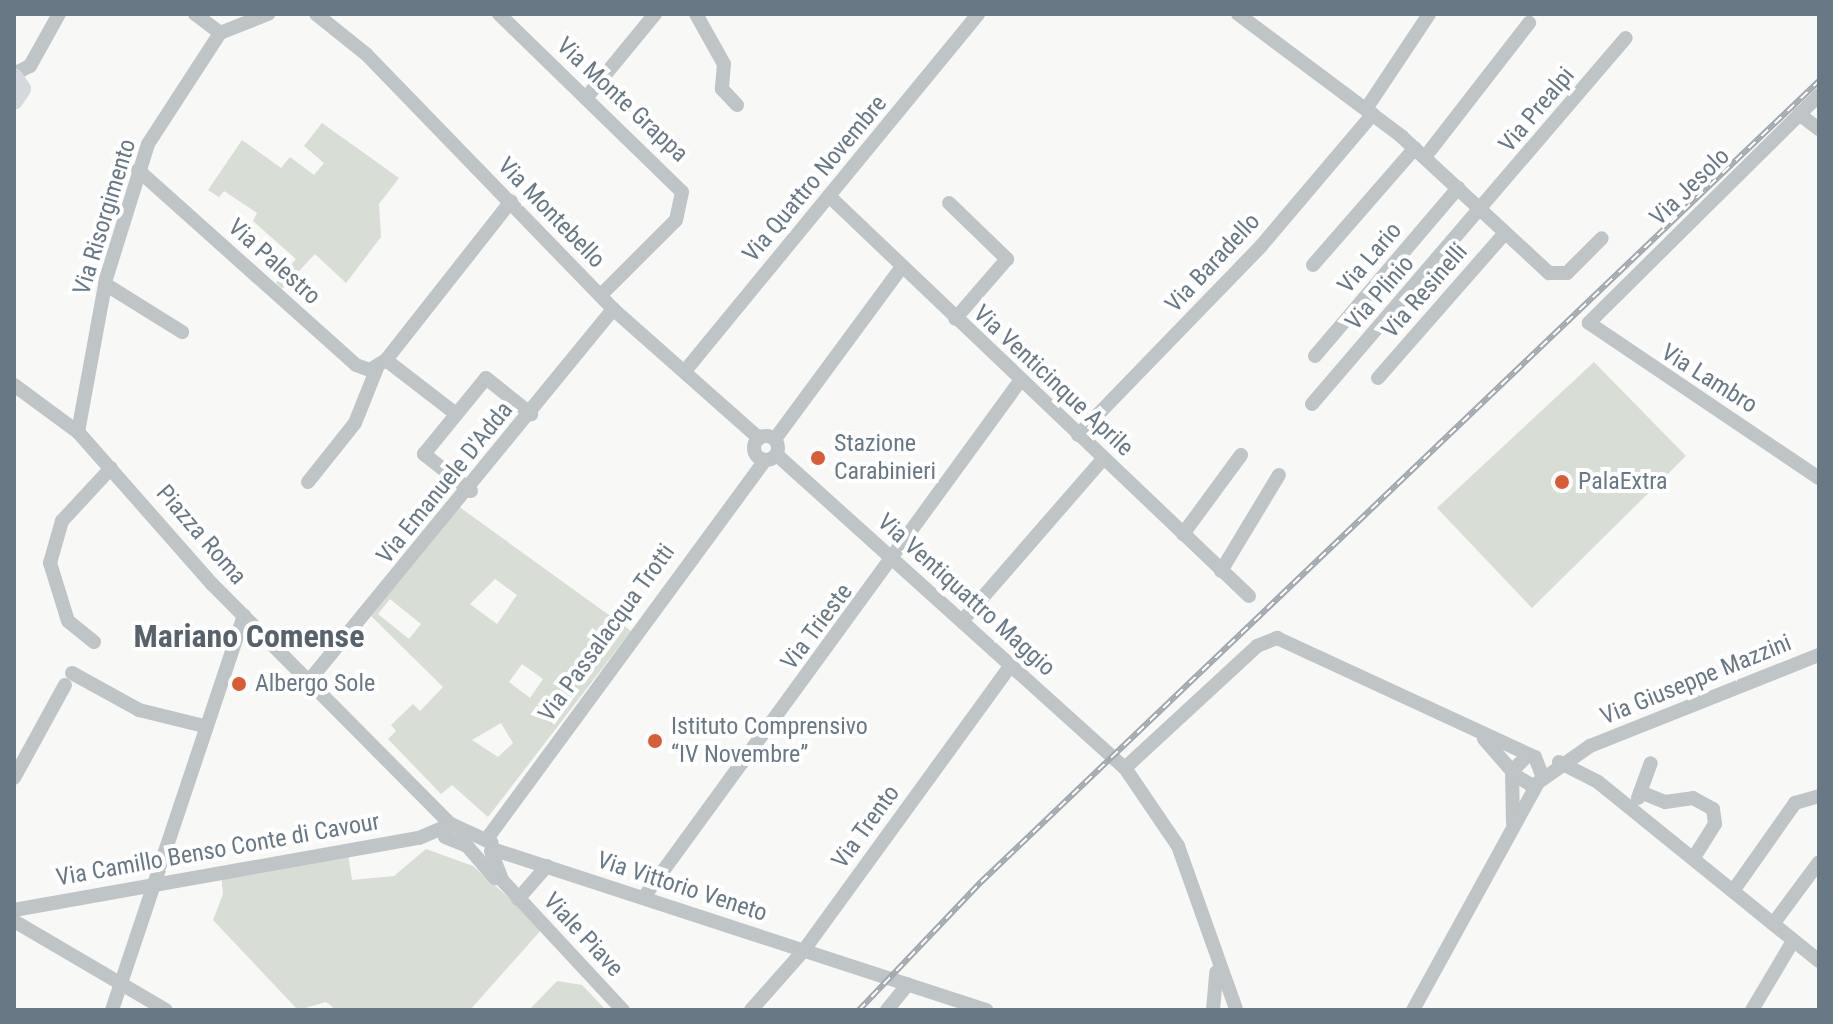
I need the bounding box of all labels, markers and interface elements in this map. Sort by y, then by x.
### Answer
street label: Via Monte Grappa [550,32,694,168]
street label: Via Prealpi [1493,62,1581,158]
street label: Via Quattro Novembre [737,90,893,268]
street label: Via Risorgimento [68,136,142,298]
street label: Via Jesolo [1644,142,1736,232]
street label: Via Montebello [491,152,611,274]
street label: Via Baradello [1160,207,1266,319]
street label: Via Palestro [222,213,326,311]
street label: Via Lario [1332,217,1408,299]
street label: Via Resinelli [1376,238,1474,344]
street label: Via Plinio [1340,250,1420,336]
street label: Via Venticinque Aprile [967,299,1139,463]
street label: Via Lambro [1656,338,1762,420]
street label: Via Emanuele D'Adda [371,396,519,570]
place label: Stazione Carabinieri [834,430,936,486]
marker: Stazione Carabinieri [809,449,827,467]
place label: PalaExtra [1578,468,1668,496]
marker: PalaExtra [1553,473,1571,491]
street label: Piazza Roma [150,479,252,591]
street label: Via Ventiquattro Maggio [871,508,1061,682]
street label: Via Passalacqua Trotti [533,538,681,728]
street label: Via Trieste [775,578,859,676]
district label: Mariano Comense [134,617,364,655]
street label: Via Giuseppe Mazzini [1596,629,1796,731]
place label: Albergo Sole [255,670,375,698]
marker: Albergo Sole [230,675,248,693]
place label: Istituto Comprensivo “IV Novembre” [671,713,868,769]
marker: Istituto Comprensivo “IV Novembre” [646,732,664,750]
street label: Via Trento [826,780,906,874]
street label: Via Camillo Benso Conte di Cavour [54,807,382,893]
street label: Via Vittorio Veneto [593,846,771,928]
street label: Viale Piave [537,887,629,983]

